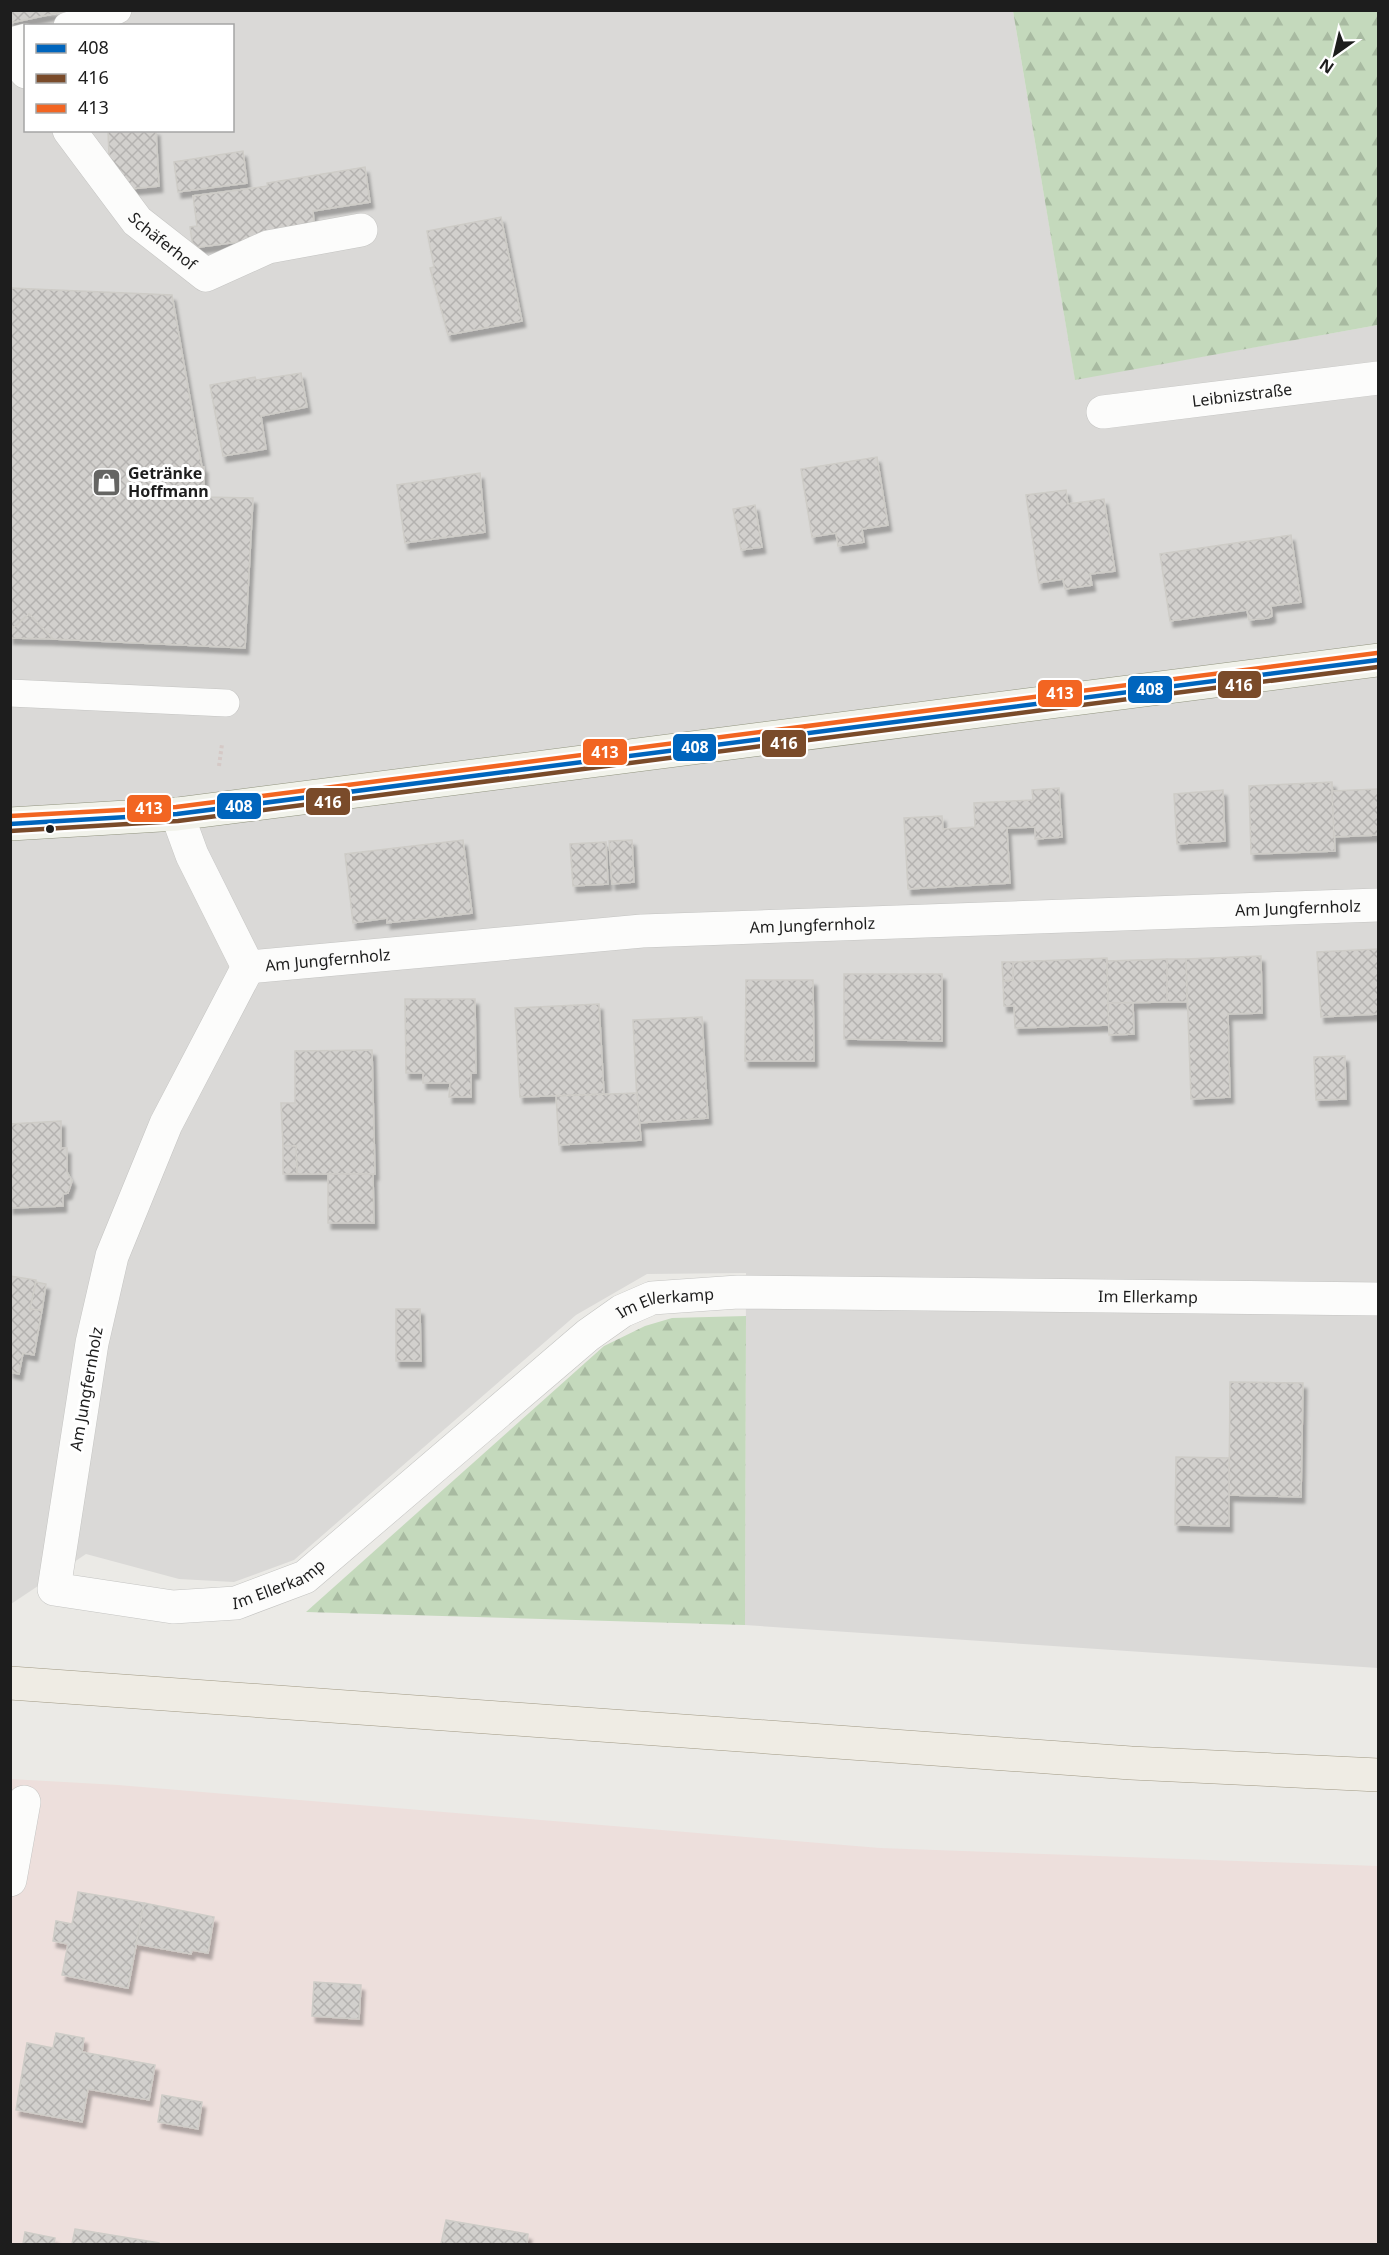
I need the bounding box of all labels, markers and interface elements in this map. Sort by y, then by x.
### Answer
legend [24,24,234,132]
north arrow [1305,24,1365,84]
text: 408 [78,35,109,59]
text: N [1315,54,1338,79]
text: 416 [78,65,109,89]
text: 413 [78,95,109,119]
street label: Schäferhof [123,208,203,276]
street label: Leibnizstraße [1191,378,1293,412]
place label: Getränke Hoffmann [128,462,209,502]
shop icon: Getränke Hoffmann [91,466,123,498]
line badge: 416 [1217,670,1262,699]
text: 416 [1225,674,1253,696]
line badge: 408 [1127,675,1173,704]
text: 408 [1136,678,1164,700]
line badge: 413 [1037,679,1083,708]
text: 413 [1046,682,1074,704]
line badge: 416 [761,729,807,758]
text: 416 [770,732,798,754]
line badge: 408 [672,733,717,762]
text: 408 [681,736,709,758]
line badge: 413 [582,738,628,766]
text: 413 [591,741,619,763]
line badge: 416 [305,787,351,816]
text: 416 [314,791,342,813]
line badge: 408 [216,792,262,820]
line badge: 413 [126,794,172,823]
text: 408 [225,795,253,817]
text: 413 [135,797,163,819]
unlabelled marker [44,823,56,835]
street label: Am Jungfernholz [1235,895,1361,921]
street label: Am Jungfernholz [749,912,875,938]
street label: Am Jungfernholz [264,943,391,976]
street label: Im Ellerkamp [612,1283,715,1323]
street label: Im Ellerkamp [1098,1285,1198,1308]
street label: Am Jungfernholz [64,1325,108,1453]
street label: Im Ellerkamp [232,1554,329,1614]

